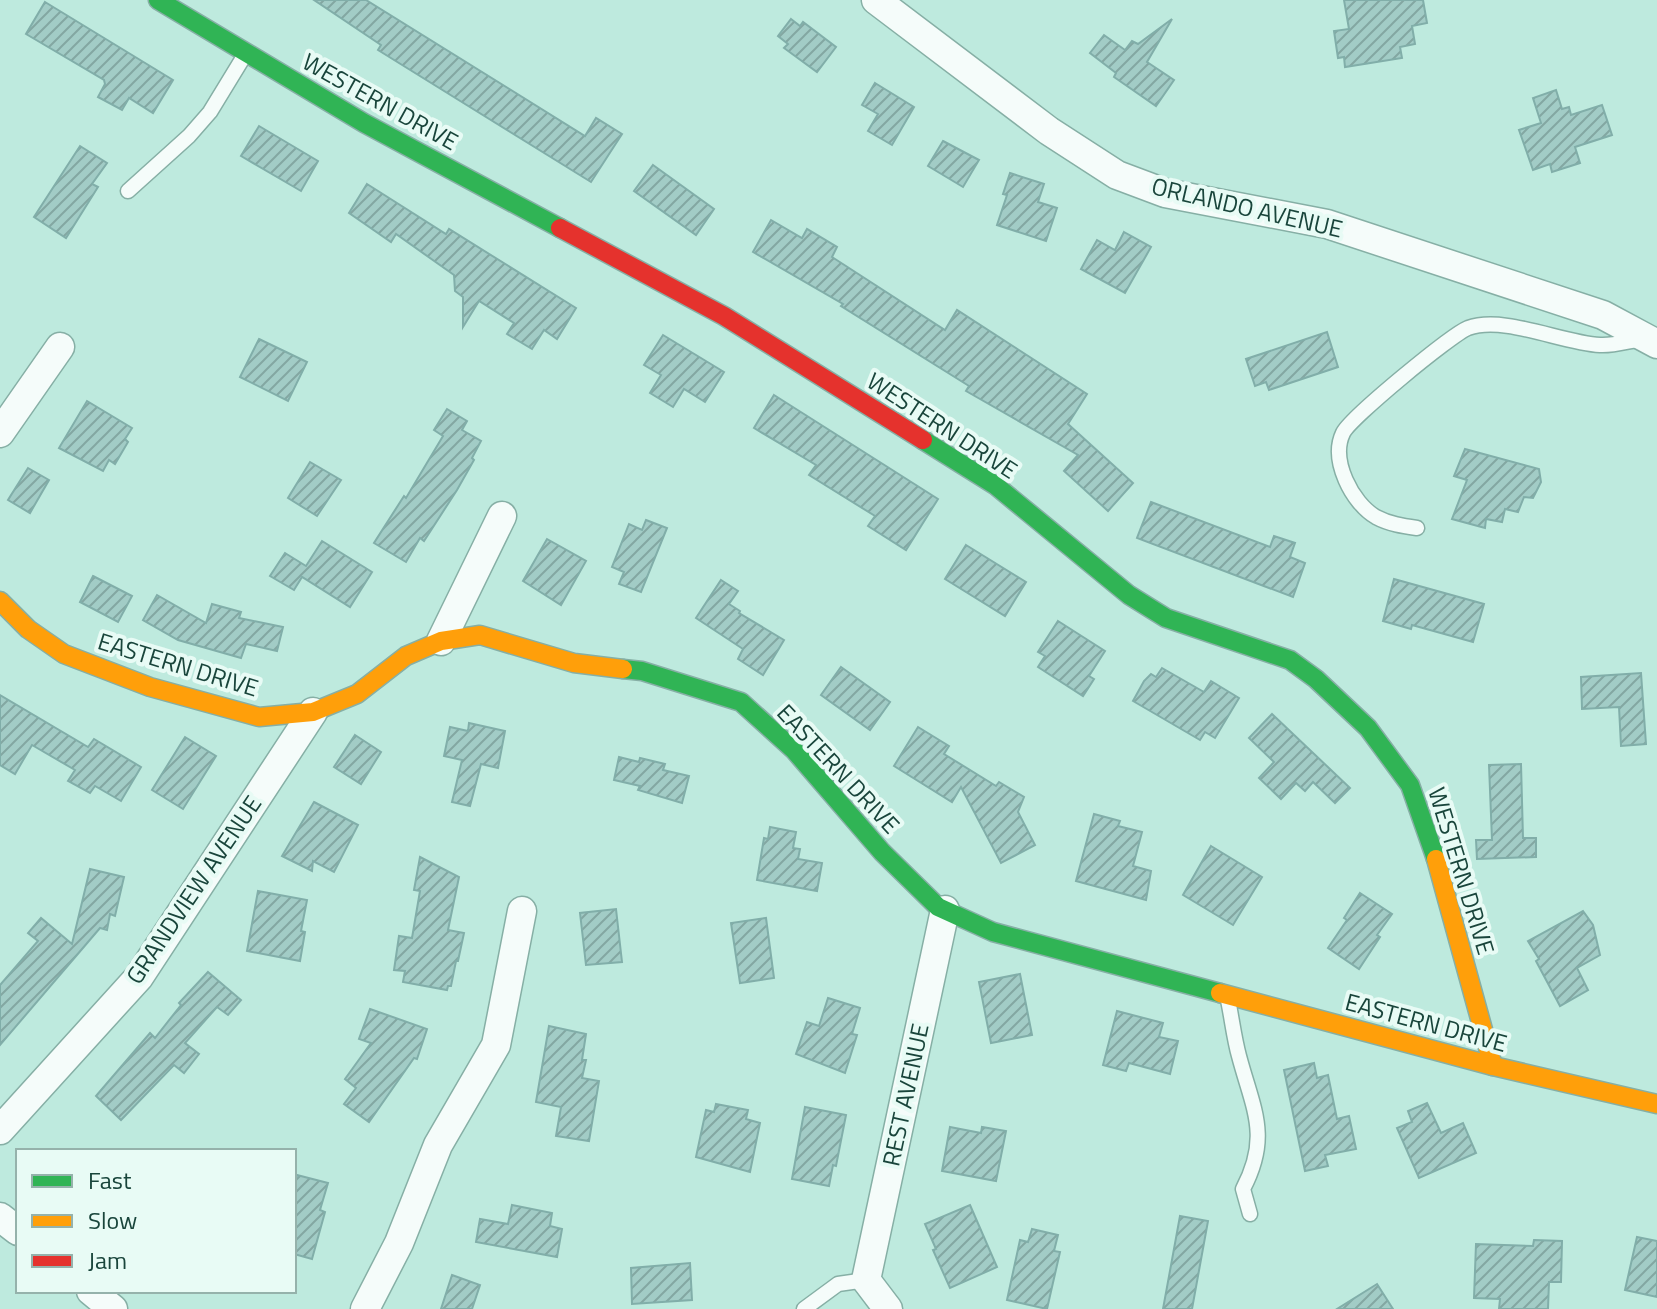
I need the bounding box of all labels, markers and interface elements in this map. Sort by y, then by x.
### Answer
street label: WESTERN DRIVE [296,43,465,159]
street label: ORLANDO AVENUE [1148,168,1346,247]
street label: WESTERN DRIVE [860,363,1025,487]
street label: EASTERN DRIVE [94,623,263,706]
street label: EASTERN DRIVE [769,695,909,841]
street label: WESTERN DRIVE [1419,783,1504,959]
street label: GRANDVIEW AVENUE [117,788,270,991]
street label: EASTERN DRIVE [1341,983,1511,1061]
street label: REST AVENUE [872,1020,938,1169]
legend [16,1149,296,1293]
text: Fast [88,1162,132,1198]
text: Slow [88,1202,137,1238]
text: Jam [88,1242,127,1278]

